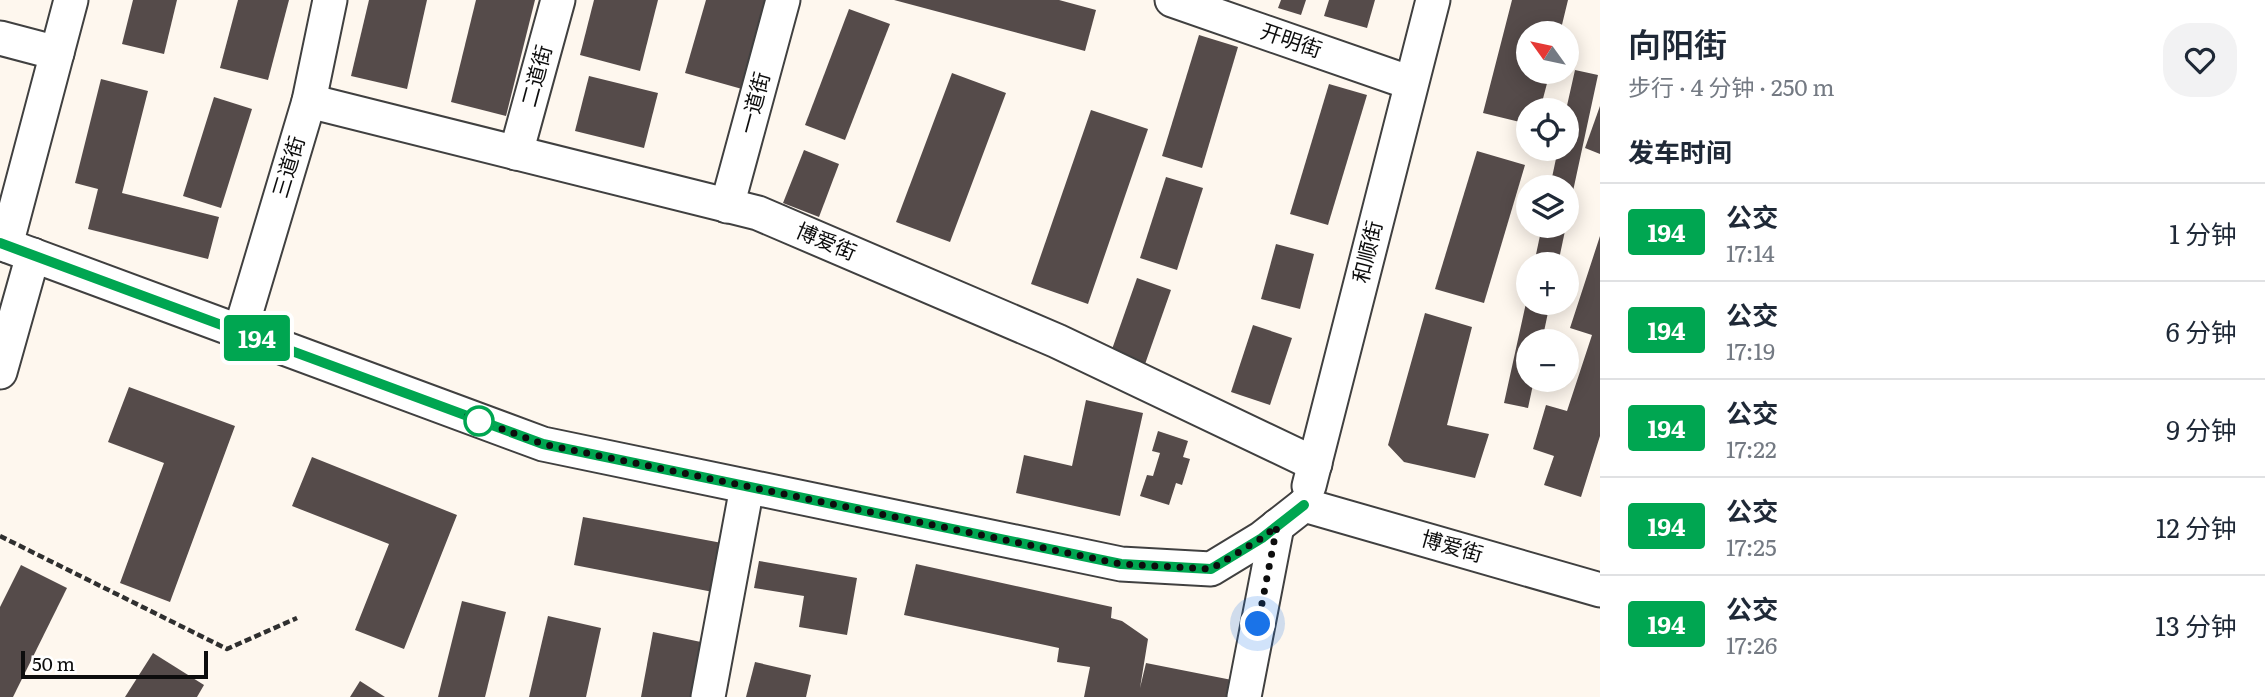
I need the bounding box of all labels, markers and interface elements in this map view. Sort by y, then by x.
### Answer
street label: 开明街 [1257,14,1327,64]
text: 向阳街 [1628,18,1727,67]
north arrow [1516,21,1578,84]
map controls [1516,21,1579,392]
button: heart [2163,23,2237,97]
street label: 二道街 [511,41,558,110]
street label: 一道街 [729,68,776,137]
text: 步行 · 4 分钟 · 250 m [1628,69,1835,103]
button: locate [1516,98,1579,161]
text: 发车时间 [1628,131,1732,170]
street label: 三道街 [263,132,311,201]
button: layers [1516,175,1579,238]
text: 公交 [1726,196,1778,235]
street label: 博爱街 [792,213,862,266]
text: 1 分钟 [2169,213,2237,252]
text: 194 [1647,214,1686,249]
street label: 和顺街 [1343,217,1388,286]
text: 17:14 [1726,235,1775,269]
button: + [1516,252,1579,315]
text: 公交 [1726,294,1778,333]
text: 6 分钟 [2166,311,2237,350]
text: 194 [1647,312,1686,347]
line badge: 194 [217,315,297,361]
text: 194 [238,320,276,355]
button: − [1516,329,1579,392]
text: 17:19 [1726,333,1775,367]
text: 公交 [1726,392,1778,431]
unlabelled marker [464,406,494,436]
text: 9 分钟 [2166,409,2237,448]
text: 194 [1647,410,1686,445]
text: 17:22 [1726,431,1777,465]
text: 公交 [1726,490,1778,529]
text: 12 分钟 [2156,507,2237,546]
text: 194 [1647,508,1686,543]
street label: 博爱街 [1418,521,1487,568]
text: 17:25 [1726,529,1777,563]
text: 公交 [1726,588,1778,627]
text: 13 分钟 [2155,605,2237,644]
your location [1240,606,1275,641]
text: 194 [1647,606,1686,641]
text: 17:26 [1726,627,1777,661]
scale bar [21,648,208,680]
text: 50 m [32,649,75,677]

